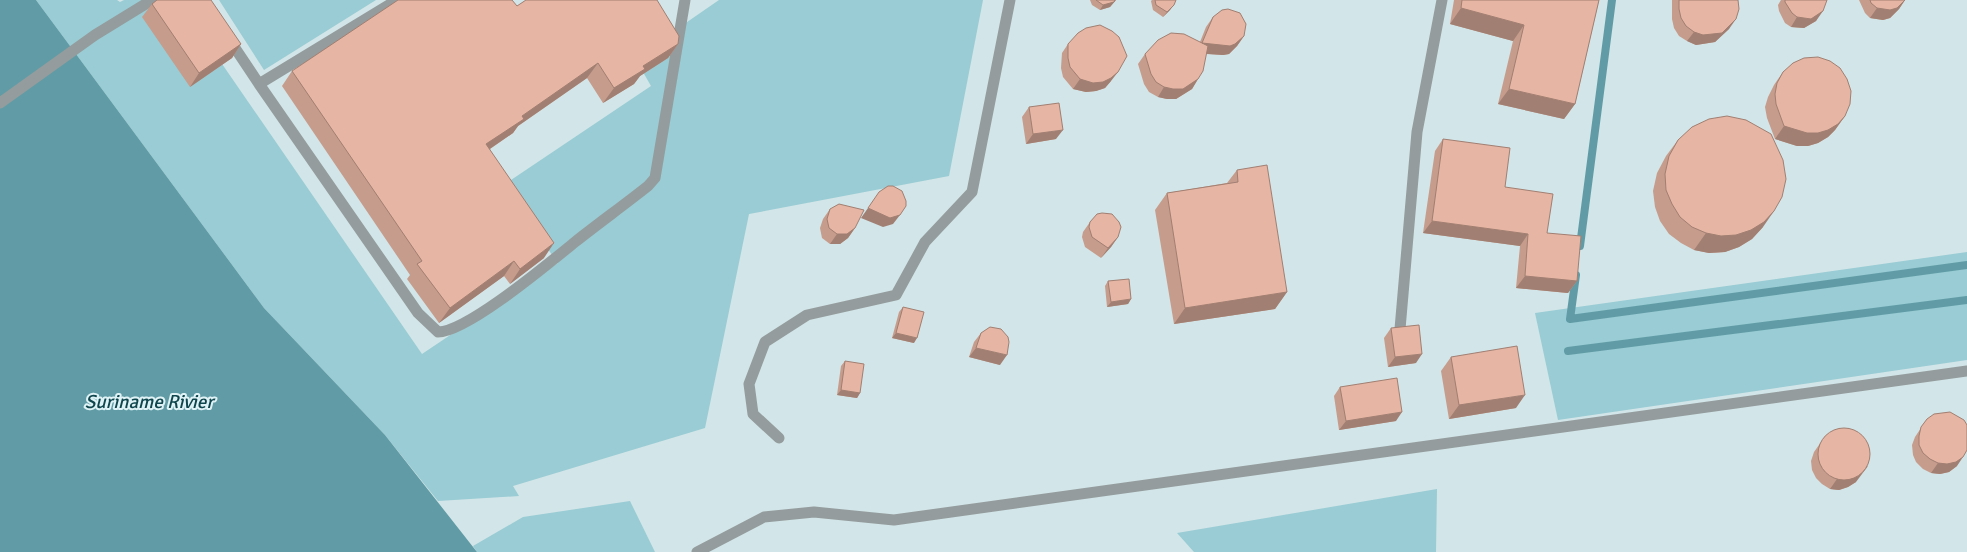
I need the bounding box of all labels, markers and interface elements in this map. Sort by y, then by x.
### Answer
water label: Suriname Rivier [85,390,216,414]

